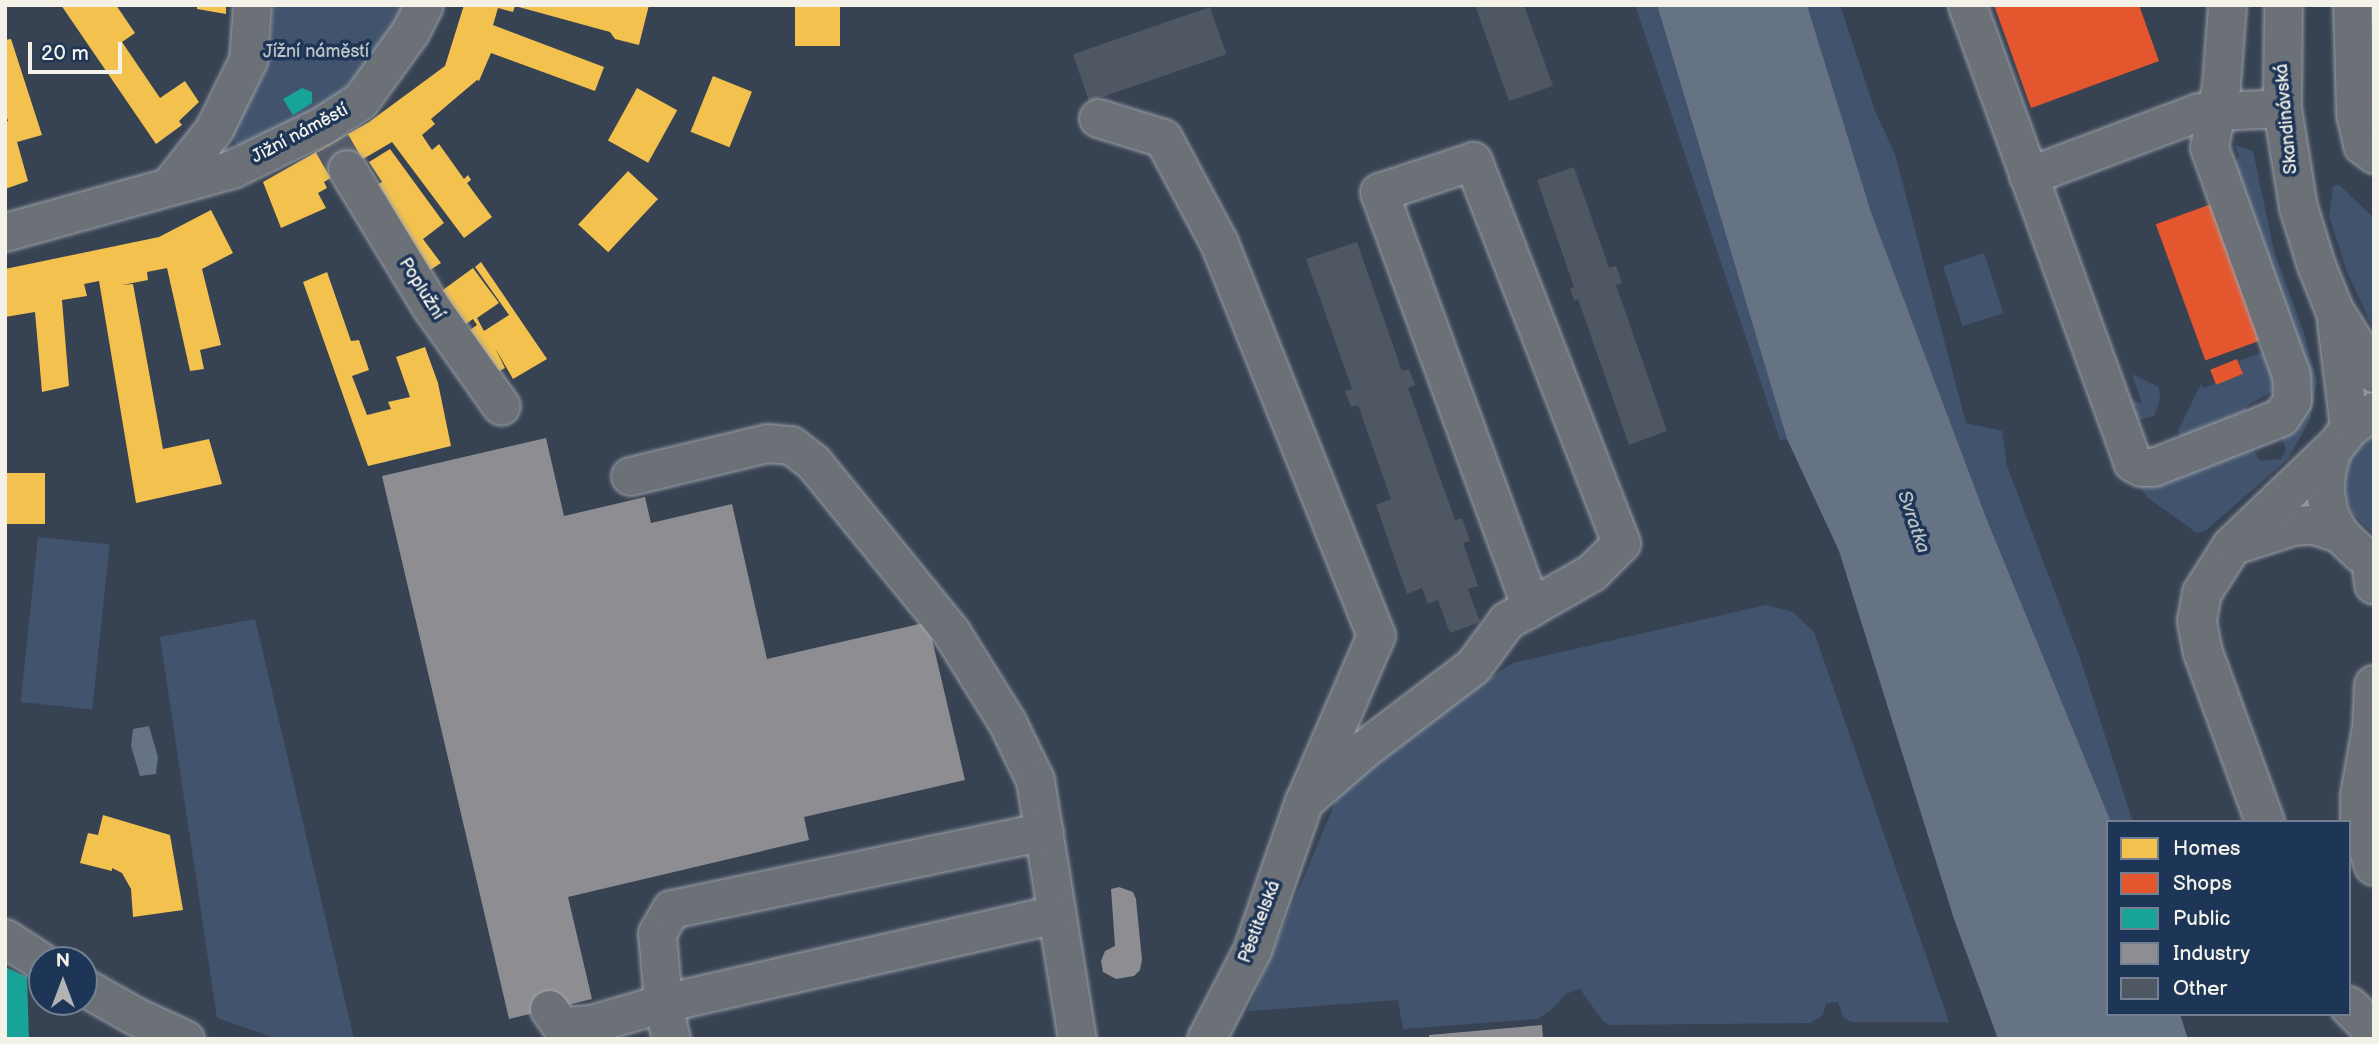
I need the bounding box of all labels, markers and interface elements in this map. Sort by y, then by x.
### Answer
scale bar [32,28,126,72]
text: 20 m [41,41,89,66]
park label: Jížní náměstí [263,41,369,63]
street label: Skandinávská [2271,63,2303,175]
street label: Jižní náměstí [248,100,352,168]
street label: Poplužní [394,254,448,324]
water label: Svratka [1892,488,1934,556]
legend [2106,820,2351,1016]
text: Homes [2173,836,2241,861]
text: Shops [2173,871,2232,896]
street label: Pěstitelská [1234,878,1286,966]
text: Public [2173,906,2231,931]
text: Industry [2173,941,2250,966]
north arrow [28,946,98,1016]
text: N [56,950,70,973]
text: Other [2173,976,2227,1001]

